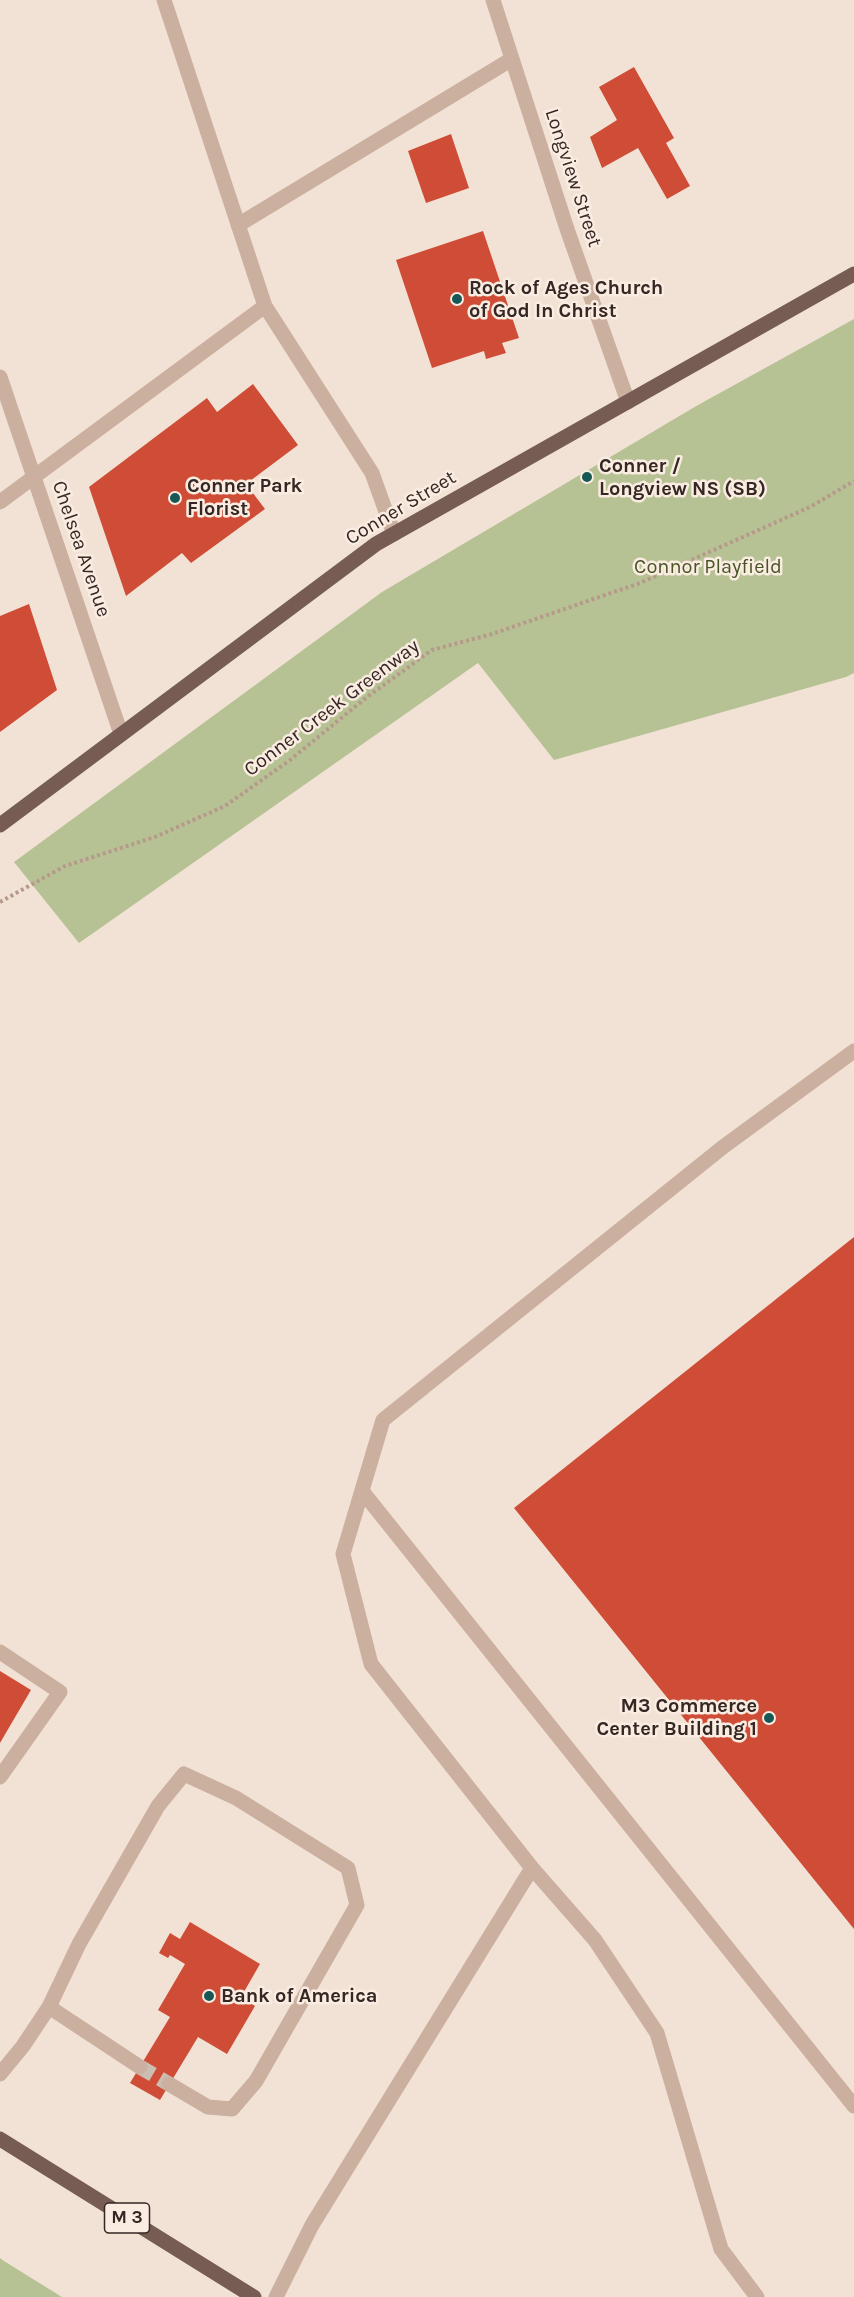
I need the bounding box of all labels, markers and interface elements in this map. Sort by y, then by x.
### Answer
street label: Longview Street [539,106,607,250]
place label: Rock of Ages Church of God In Christ [469,276,663,323]
marker: Rock of Ages Church of God In Christ [450,292,464,306]
place label: Conner / Longview NS (SB) [599,454,766,501]
street label: Conner Street [341,466,461,550]
marker: Conner / Longview NS (SB) [580,470,594,484]
place label: Conner Park Florist [187,474,302,521]
street label: Chelsea Avenue [46,478,116,620]
marker: Conner Park Florist [168,491,182,505]
park label: Connor Playfield [634,555,782,579]
street label: Conner Creek Greenway [240,634,424,782]
place label: M3 Commerce Center Building 1 [597,1694,757,1741]
marker: M3 Commerce Center Building 1 [762,1711,776,1725]
place label: Bank of America [221,1984,378,2008]
marker: Bank of America [202,1989,216,2003]
road number: M 3 [104,2203,150,2233]

